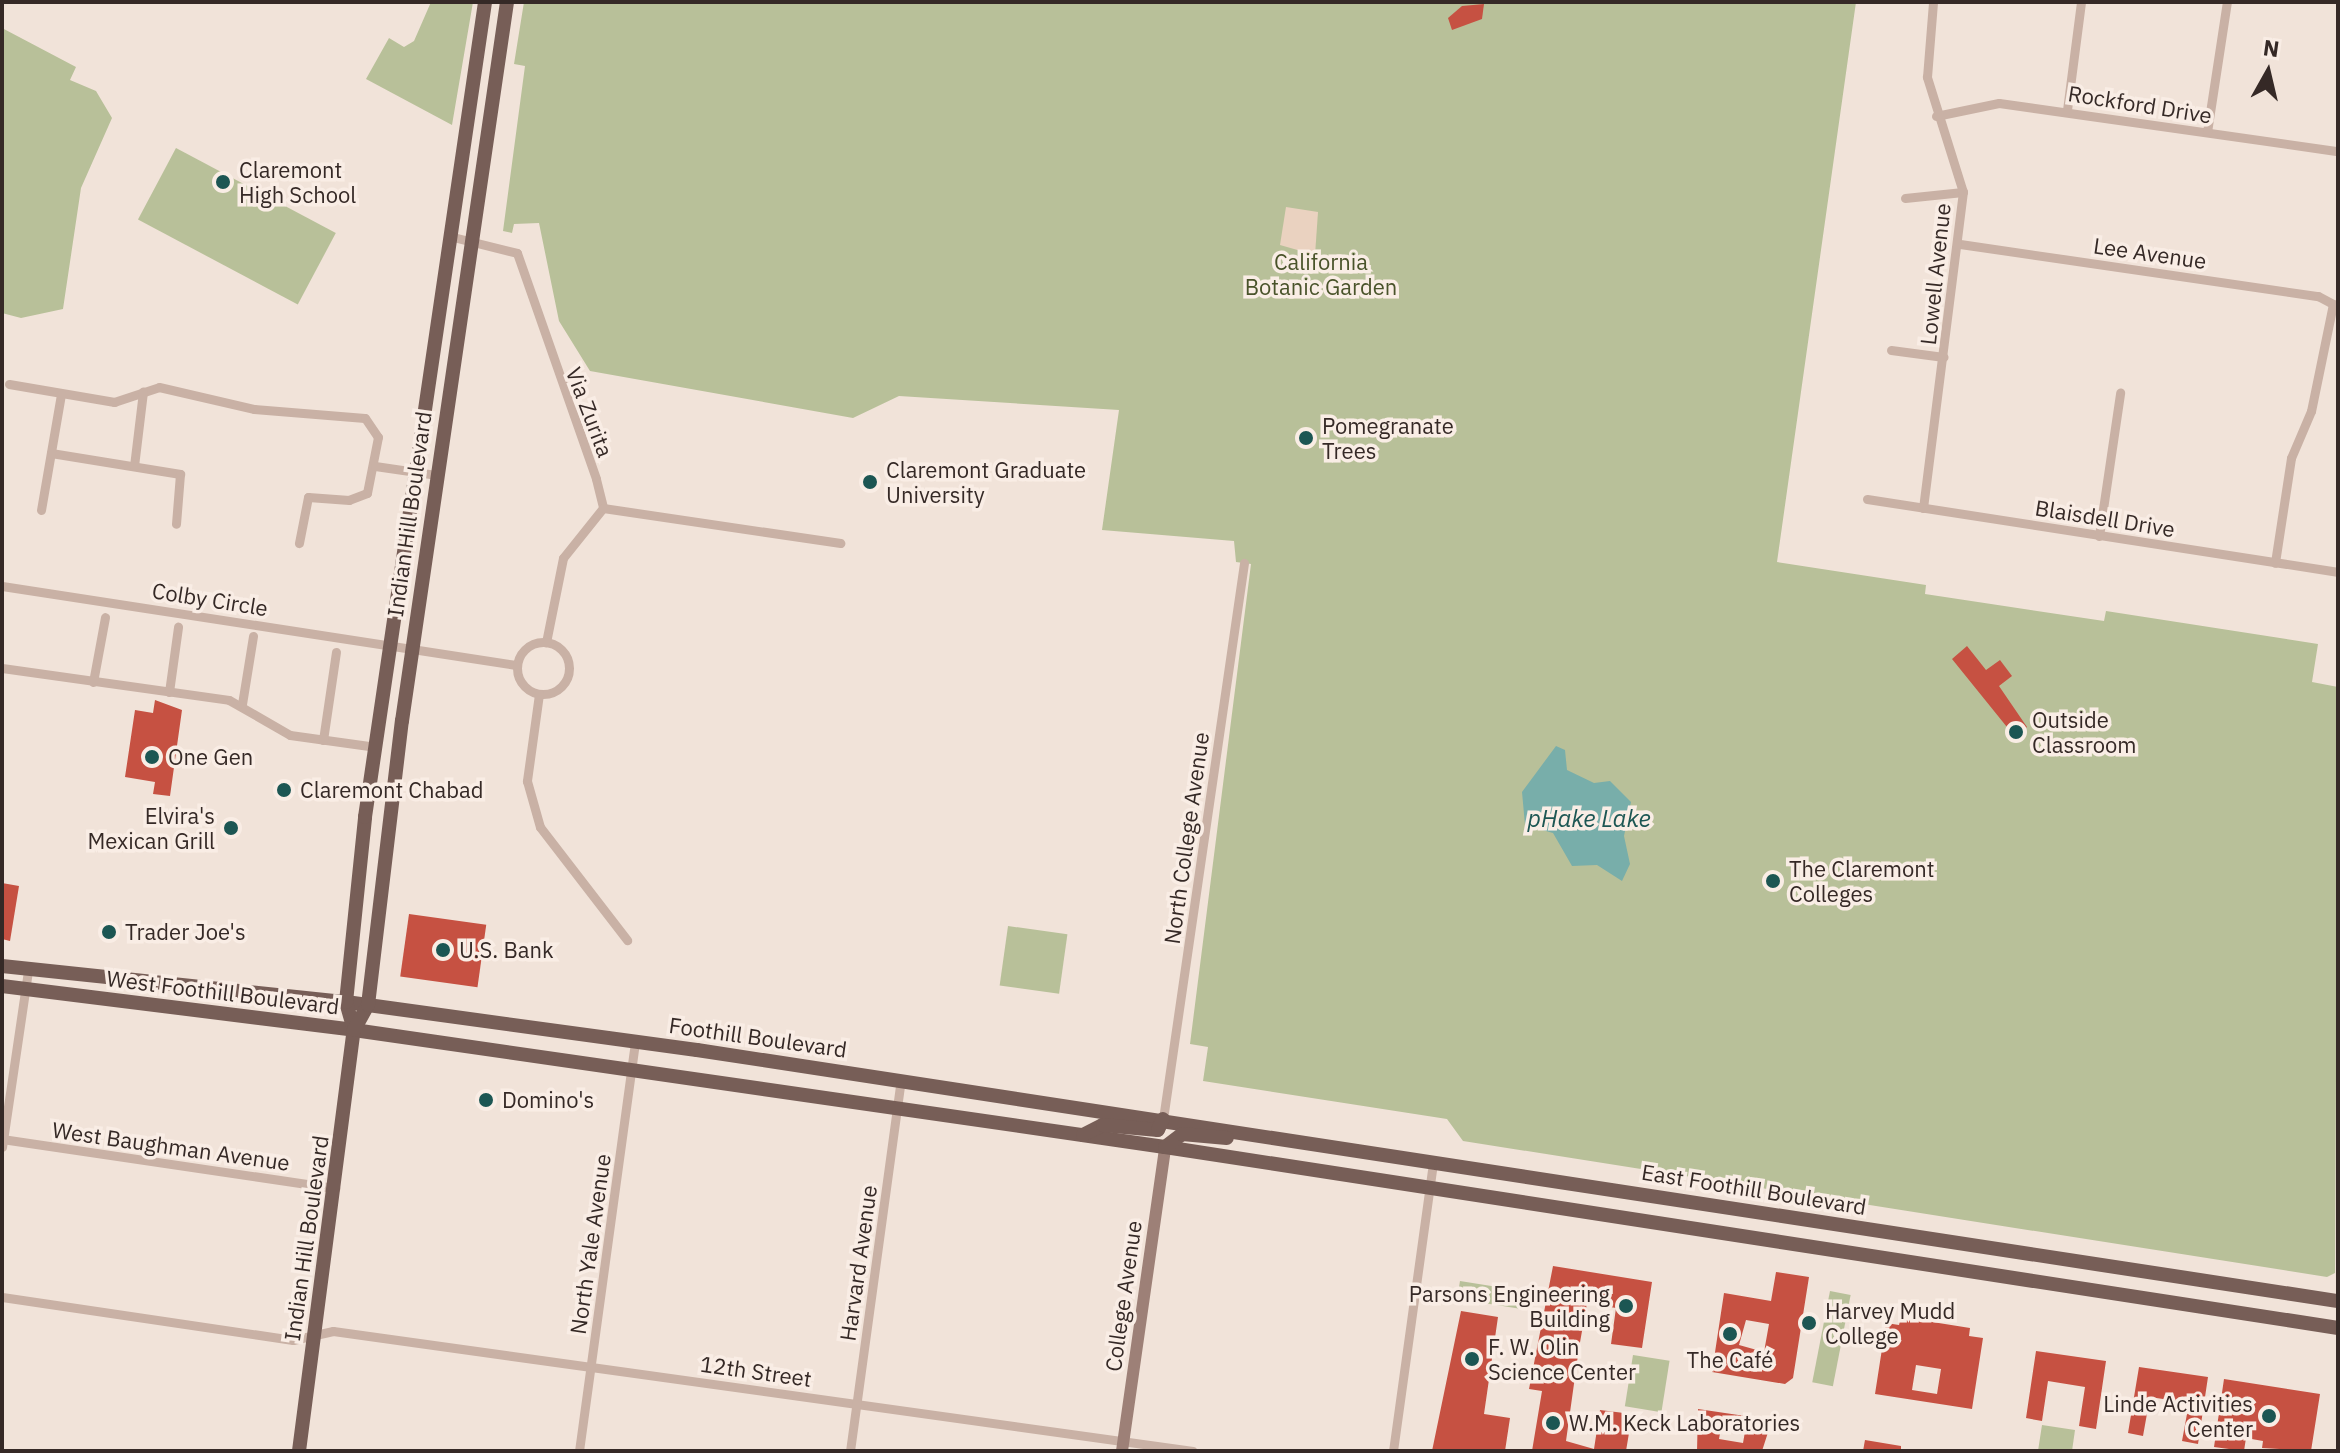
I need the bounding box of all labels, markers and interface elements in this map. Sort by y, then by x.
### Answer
north arrow [2228,32,2308,112]
text: N [2262,32,2281,63]
street label: Rockford Drive [2066,80,2214,128]
place label: Claremont High School [239,156,356,208]
marker: Claremont High School [214,173,232,191]
street label: Lowell Avenue [1914,202,1956,346]
street label: Lee Avenue [2092,232,2208,274]
park label: California Botanic Garden [1245,248,1397,300]
street label: Via Zurita [561,363,619,461]
street label: Indian Hill Boulevard [382,410,436,618]
place label: Pomegranate Trees [1322,412,1454,464]
marker: Pomegranate Trees [1297,429,1315,447]
place label: Claremont Graduate University [886,456,1086,508]
marker: Claremont Graduate University [861,473,879,491]
street label: Blaisdell Drive [2033,494,2177,542]
street label: Colby Circle [150,577,270,621]
place label: Outside Classroom [2032,706,2136,758]
marker: Outside Classroom [2007,723,2025,741]
street label: North College Avenue [1158,730,1214,946]
place label: One Gen [168,744,253,770]
marker: One Gen [143,748,161,766]
place label: Claremont Chabad [300,777,484,803]
marker: Claremont Chabad [275,781,293,799]
place label: Elvira's Mexican Grill [87,802,215,854]
water label: pHake Lake [1527,805,1651,833]
marker: Elvira's Mexican Grill [222,819,240,837]
place label: The Claremont Colleges [1789,855,1935,906]
marker: The Claremont Colleges [1764,872,1782,890]
place label: Trader Joe's [125,919,246,945]
marker: Trader Joe's [100,923,118,941]
place label: U.S. Bank [459,937,554,963]
marker: U.S. Bank [434,941,452,959]
street label: West Foothill Boulevard [105,965,341,1019]
street label: Foothill Boulevard [667,1011,849,1063]
place label: Domino's [502,1087,594,1113]
marker: Domino's [477,1091,495,1109]
street label: West Baughman Avenue [51,1116,291,1176]
street label: Indian Hill Boulevard [279,1134,333,1342]
street label: North Yale Avenue [564,1152,616,1336]
street label: East Foothill Boulevard [1640,1158,1868,1220]
street label: Harvard Avenue [834,1183,882,1343]
street label: College Avenue [1099,1219,1147,1373]
place label: Parsons Engineering Building [1409,1280,1610,1332]
marker: Parsons Engineering Building [1617,1297,1635,1315]
place label: Harvey Mudd College [1825,1297,1955,1348]
marker: Harvey Mudd College [1800,1314,1818,1332]
marker: The Café [1721,1325,1739,1343]
place label: F. W. Olin Science Center [1488,1333,1636,1384]
place label: The Café [1687,1347,1773,1373]
street label: 12th Street [699,1350,813,1392]
marker: F. W. Olin Science Center [1463,1350,1481,1368]
place label: Linde Activities Center [2103,1390,2253,1442]
marker: Linde Activities Center [2260,1407,2278,1425]
place label: W.M. Keck Laboratories [1569,1410,1800,1436]
marker: W.M. Keck Laboratories [1544,1414,1562,1432]

